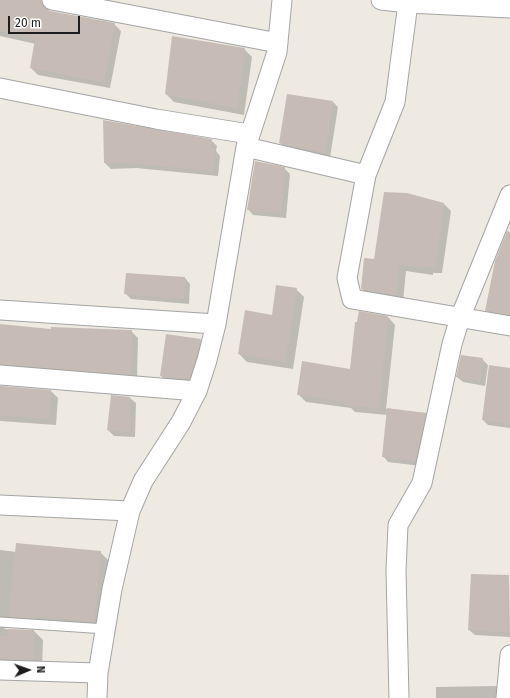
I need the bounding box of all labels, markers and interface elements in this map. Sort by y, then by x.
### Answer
scale bar [10,8,82,34]
text: 20 m [15,16,41,30]
north arrow [8,650,48,690]
text: N [34,666,47,673]

